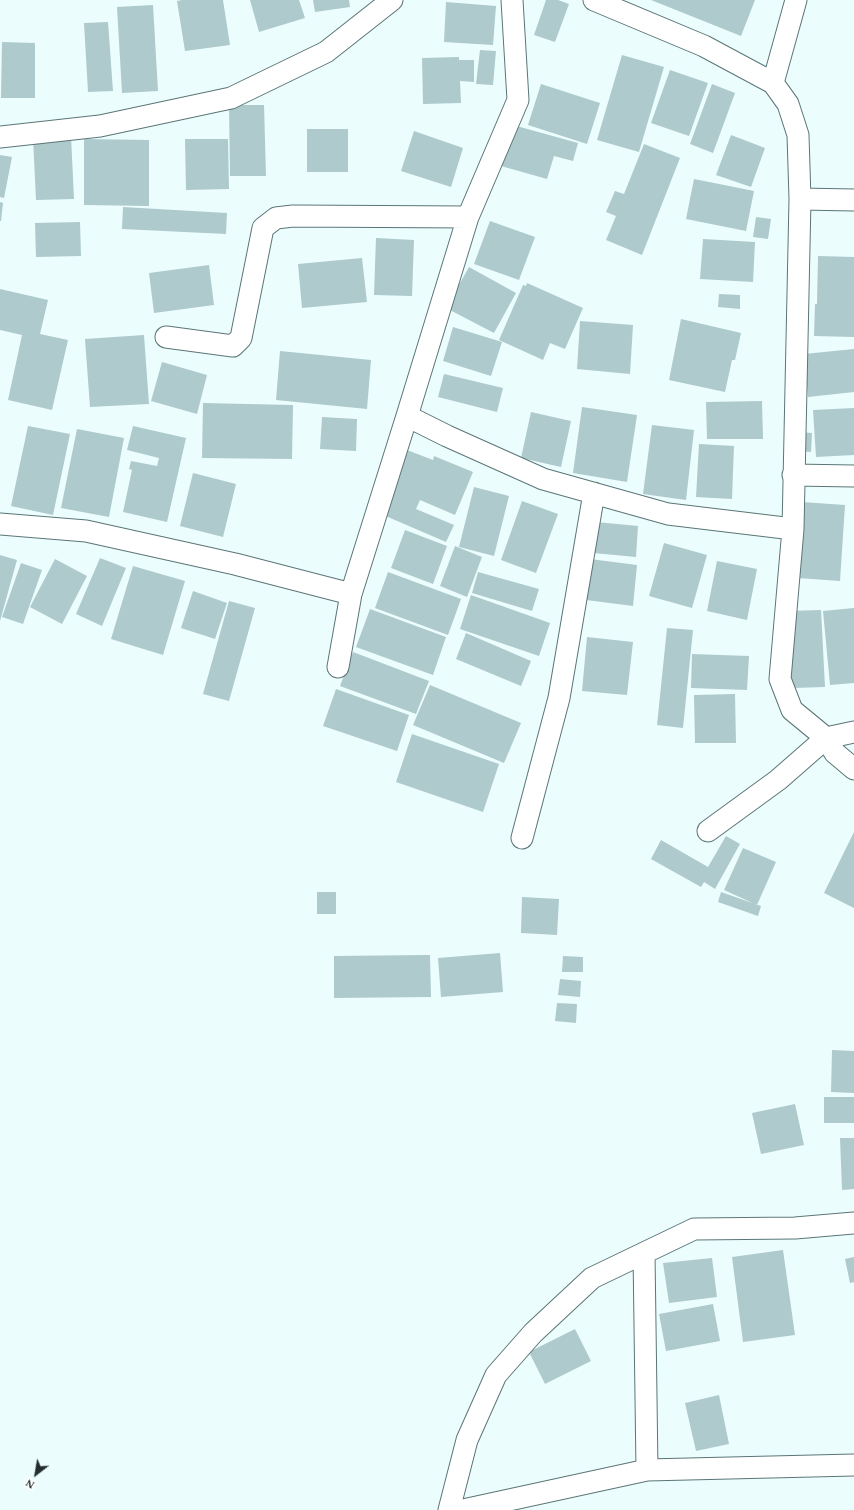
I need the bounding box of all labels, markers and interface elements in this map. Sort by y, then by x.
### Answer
north arrow [16,1454,56,1494]
text: N [23,1477,36,1491]

